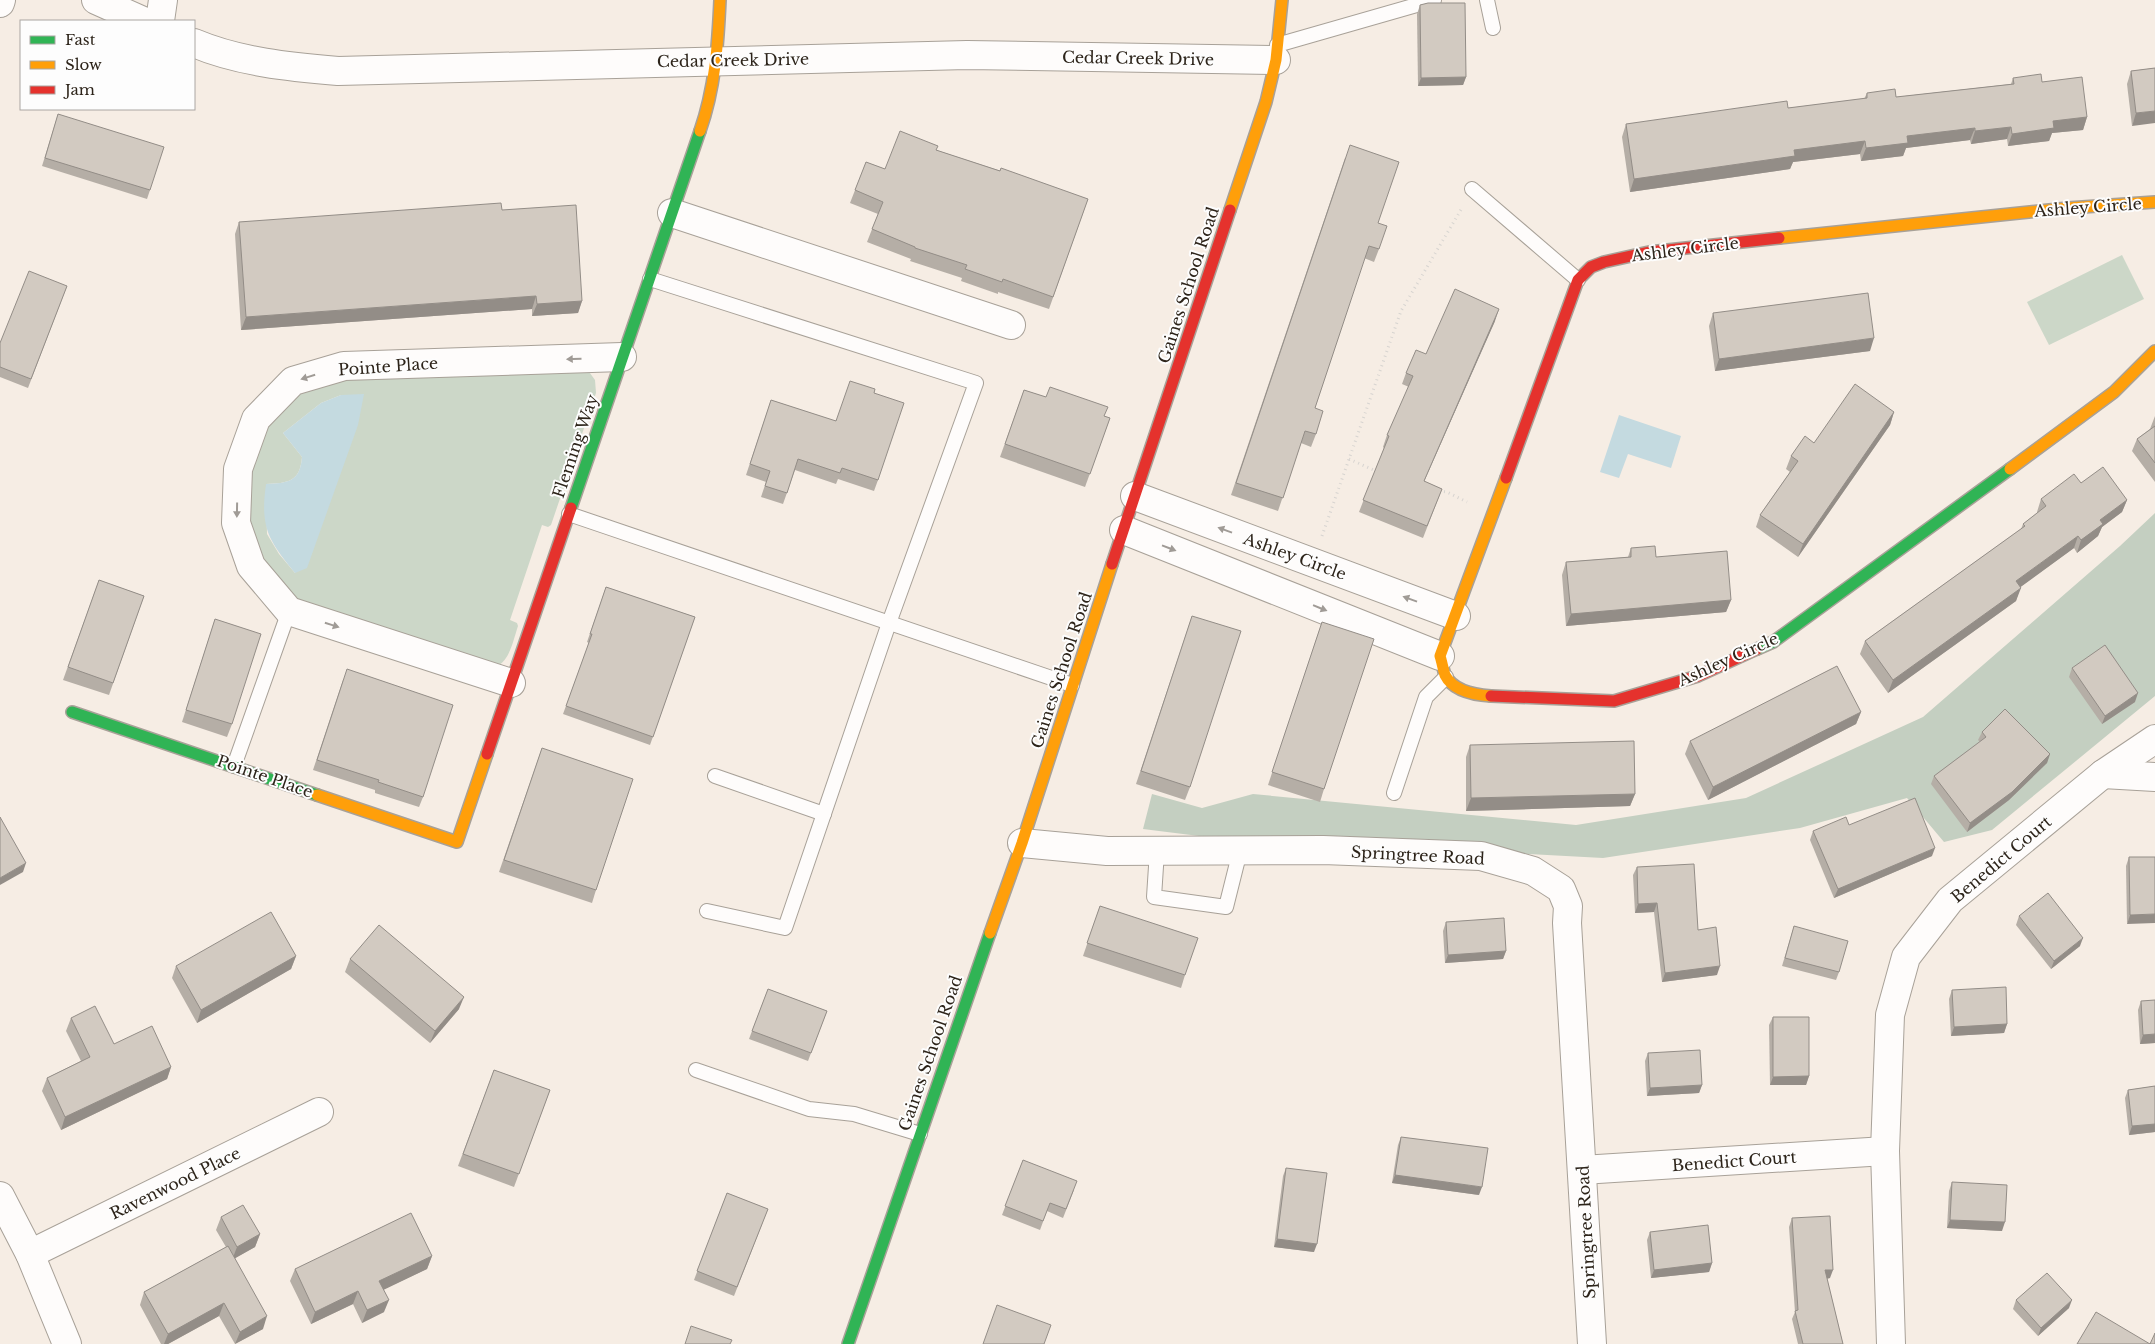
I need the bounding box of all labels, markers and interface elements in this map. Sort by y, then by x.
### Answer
legend [20,20,195,110]
text: Fast [65,30,96,49]
street label: Cedar Creek Drive [1062,47,1214,69]
street label: Cedar Creek Drive [657,49,809,71]
text: Slow [65,55,102,74]
text: Jam [63,80,95,99]
street label: Ashley Circle [2033,193,2142,221]
street label: Gaines School Road [1153,204,1223,366]
street label: Ashley Circle [1629,233,1740,266]
street label: Pointe Place [337,353,439,379]
one-way arrow [565,355,581,363]
one-way arrow [300,373,315,381]
street label: Fleming Way [548,391,602,500]
one-way arrow [232,502,240,518]
one-way arrow [1217,526,1232,534]
street label: Ashley Circle [1240,528,1349,584]
one-way arrow [1162,544,1176,552]
street label: Gaines School Road [1026,589,1096,751]
one-way arrow [1402,595,1417,603]
one-way arrow [1313,604,1327,612]
one-way arrow [325,621,340,629]
street label: Ashley Circle [1674,628,1781,690]
street label: Pointe Place [214,750,316,802]
street label: Benedict Court [1947,811,2055,907]
street label: Springtree Road [1351,842,1486,868]
street label: Gaines School Road [894,972,966,1134]
street label: Ravenwood Place [106,1143,244,1223]
street label: Benedict Court [1671,1147,1797,1175]
street label: Springtree Road [1573,1164,1599,1299]

